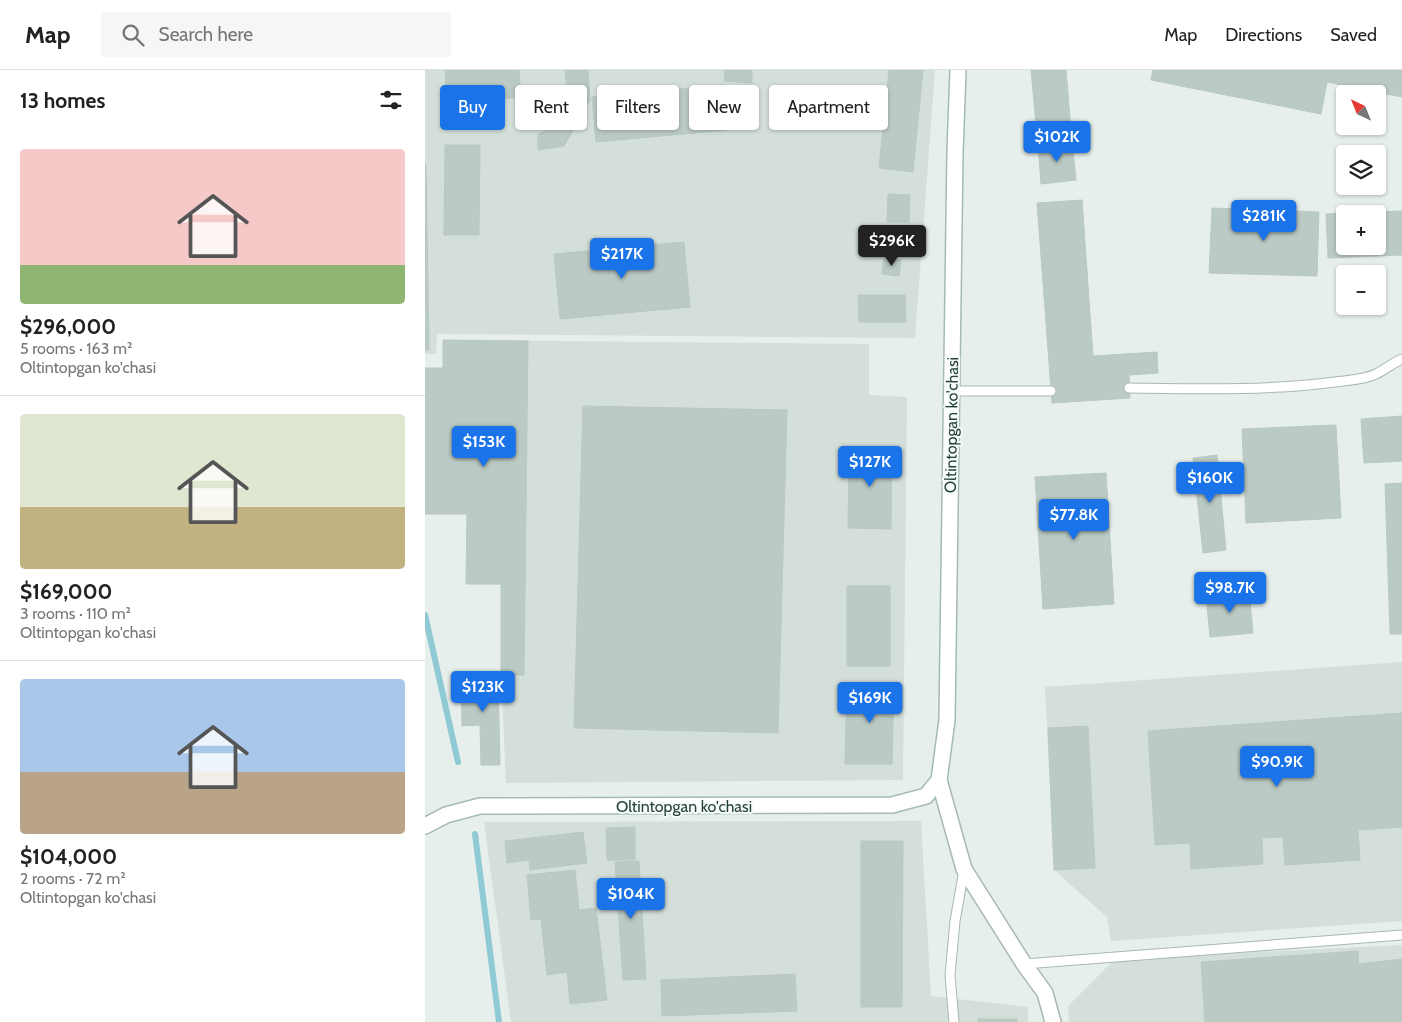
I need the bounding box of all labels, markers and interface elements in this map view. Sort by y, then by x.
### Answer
search box [101,12,451,57]
text: Map [25,20,71,49]
icon: search [119,21,147,49]
text: Search here [159,23,253,46]
text: Map [1164,24,1197,46]
text: Directions [1225,24,1302,46]
text: Saved [1330,24,1377,46]
chip: Buy [440,85,505,130]
chip: Rent [515,85,587,130]
chip: Filters [597,85,679,130]
chip: New [689,85,759,130]
chip: Apartment [769,85,888,130]
north arrow [1336,85,1386,135]
map controls [1336,85,1386,315]
icon: filters [377,86,405,114]
text: 13 homes [20,88,105,113]
pin: $102K [1022,121,1092,163]
text: $102K [1035,127,1079,146]
button: layers [1336,145,1386,195]
icon: home [168,181,258,271]
pin: $281K [1229,200,1299,242]
button: + [1336,205,1386,255]
text: $281K [1242,206,1286,225]
pin: $296K [857,224,927,267]
text: $296K [869,231,915,250]
pin: $217K [587,238,657,280]
text: $217K [601,244,643,263]
button: − [1336,265,1386,315]
text: $296,000 [20,314,116,339]
text: 5 rooms · 163 m² [20,339,132,358]
street label: Oltintopgan ko'chasi [941,357,962,493]
text: Oltintopgan ko'chasi [20,358,156,377]
pin: $153K [449,426,519,468]
text: $153K [463,432,505,451]
pin: $127K [835,446,905,488]
icon: home [168,447,258,537]
text: $127K [849,452,891,471]
pin: $160K [1175,462,1245,504]
text: $160K [1187,468,1233,487]
pin: $77.8K [1033,498,1115,541]
text: $77.8K [1050,505,1098,524]
pin: $98.7K [1189,572,1271,614]
text: $98.7K [1205,578,1255,597]
text: $169,000 [20,579,112,604]
text: 3 rooms · 110 m² [20,604,131,623]
text: Oltintopgan ko'chasi [20,623,156,642]
pin: $123K [448,670,518,713]
text: $123K [462,677,504,696]
pin: $169K [835,682,905,724]
text: $169K [848,688,892,707]
icon: home [168,712,258,802]
pin: $90.9K [1236,746,1318,788]
text: $90.9K [1251,752,1303,771]
street label: Oltintopgan ko'chasi [616,797,752,816]
text: $104,000 [20,844,117,869]
text: 2 rooms · 72 m² [20,869,125,888]
pin: $104K [596,878,666,920]
text: $104K [608,884,654,903]
text: Oltintopgan ko'chasi [20,888,156,907]

